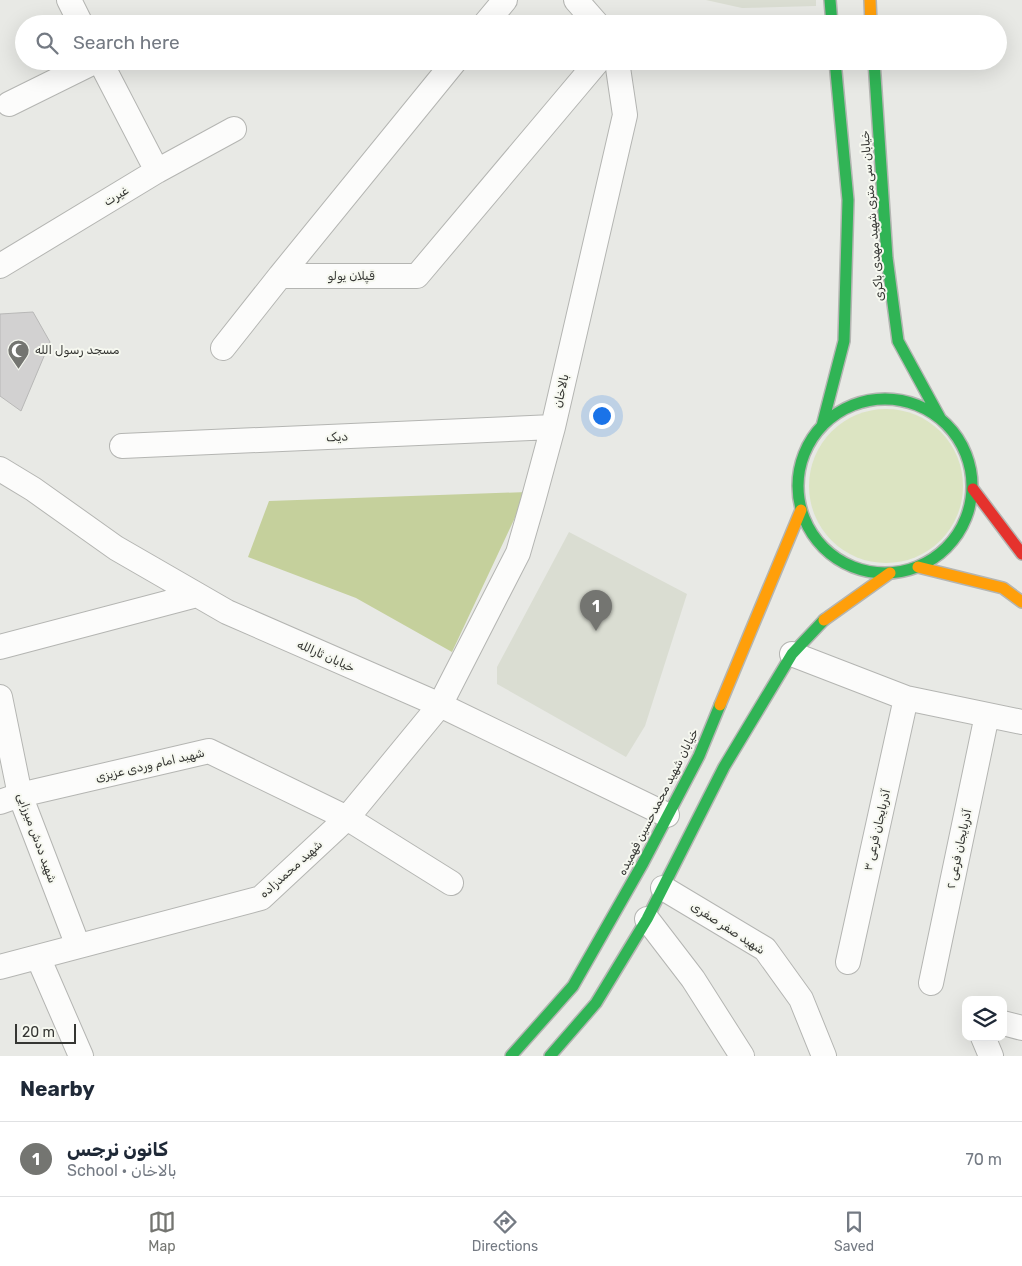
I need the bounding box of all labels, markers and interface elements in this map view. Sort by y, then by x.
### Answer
search box [15,15,1007,70]
icon: search [33,29,61,57]
text: Search here [73,31,180,54]
street label: خیابان سی متری شهید مهدی باکری [858,130,887,302]
street label: غیرت [101,183,132,210]
street label: قپلان یولو [327,269,375,284]
mosque icon: مسجد رسول الله [7,338,31,369]
place label: مسجد رسول الله [35,343,120,358]
street label: بالاخان [550,373,572,409]
your location [589,403,615,429]
street label: دیک [326,429,349,445]
pin: 1 [580,590,612,631]
street label: خیابان ثارالله [295,637,357,676]
street label: خیابان شهید محمدحسین فهمیده [615,726,701,878]
street label: شهید امام وردی عزیزی [94,746,206,786]
street label: آذربایجان فرعی ۳ [861,787,894,872]
street label: شهید ددش میرزایی [13,791,60,885]
street label: آذربایجان فرعی ۲ [944,807,975,890]
street label: شهید محمدزاده [257,837,326,902]
street label: شهید صفر صفری [688,899,768,958]
map controls [962,996,1007,1041]
button: layers [962,996,1007,1041]
scale bar [15,1021,76,1044]
text: 20 m [22,1024,55,1041]
text: Nearby [20,1076,95,1101]
text: کانون نرجس [67,1138,168,1161]
text: 1 [32,1150,40,1169]
text: 70 m [965,1150,1002,1169]
text: School · بالاخان [67,1161,177,1180]
tab: Map [148,1208,176,1255]
tab: Directions [472,1208,538,1255]
tab: Saved [834,1208,874,1255]

